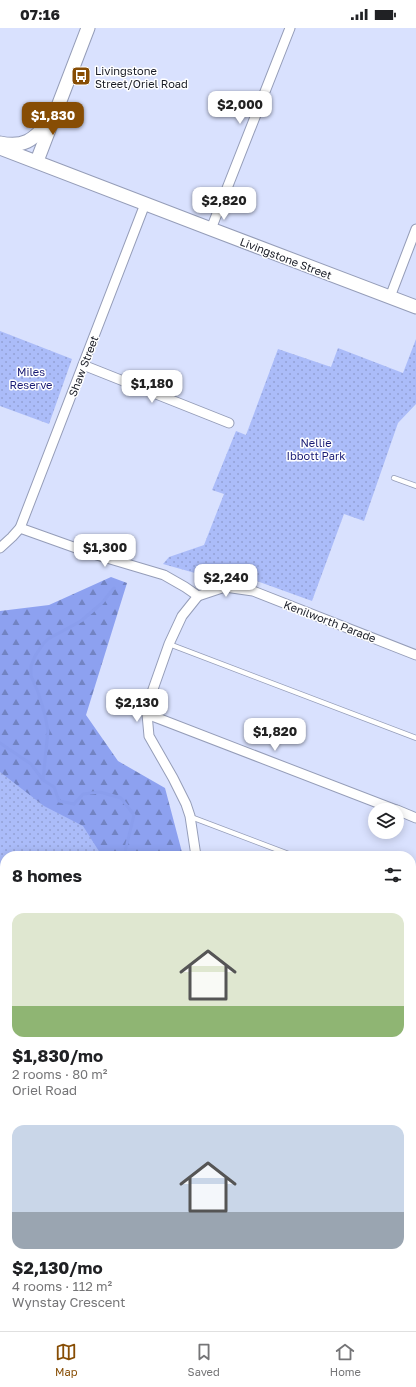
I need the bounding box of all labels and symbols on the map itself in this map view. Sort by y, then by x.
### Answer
place label: Livingstone Street/Oriel Road [95,64,188,90]
bus stop icon: Livingstone Street/Oriel Road [70,65,92,87]
pin: $2,000 [207,91,273,125]
pin: $1,830 [20,102,86,136]
pin: $2,820 [191,187,257,221]
street label: Livingstone Street [238,235,334,281]
street label: Shaw Street [65,334,101,398]
park label: Miles Reserve [10,365,52,391]
pin: $1,180 [119,370,185,404]
park label: Nellie Ibbott Park [287,436,345,462]
pin: $1,300 [72,534,138,568]
pin: $2,240 [193,564,259,598]
street label: Kenilworth Parade [282,597,378,645]
pin: $2,130 [104,689,170,723]
pin: $1,820 [242,718,308,752]

